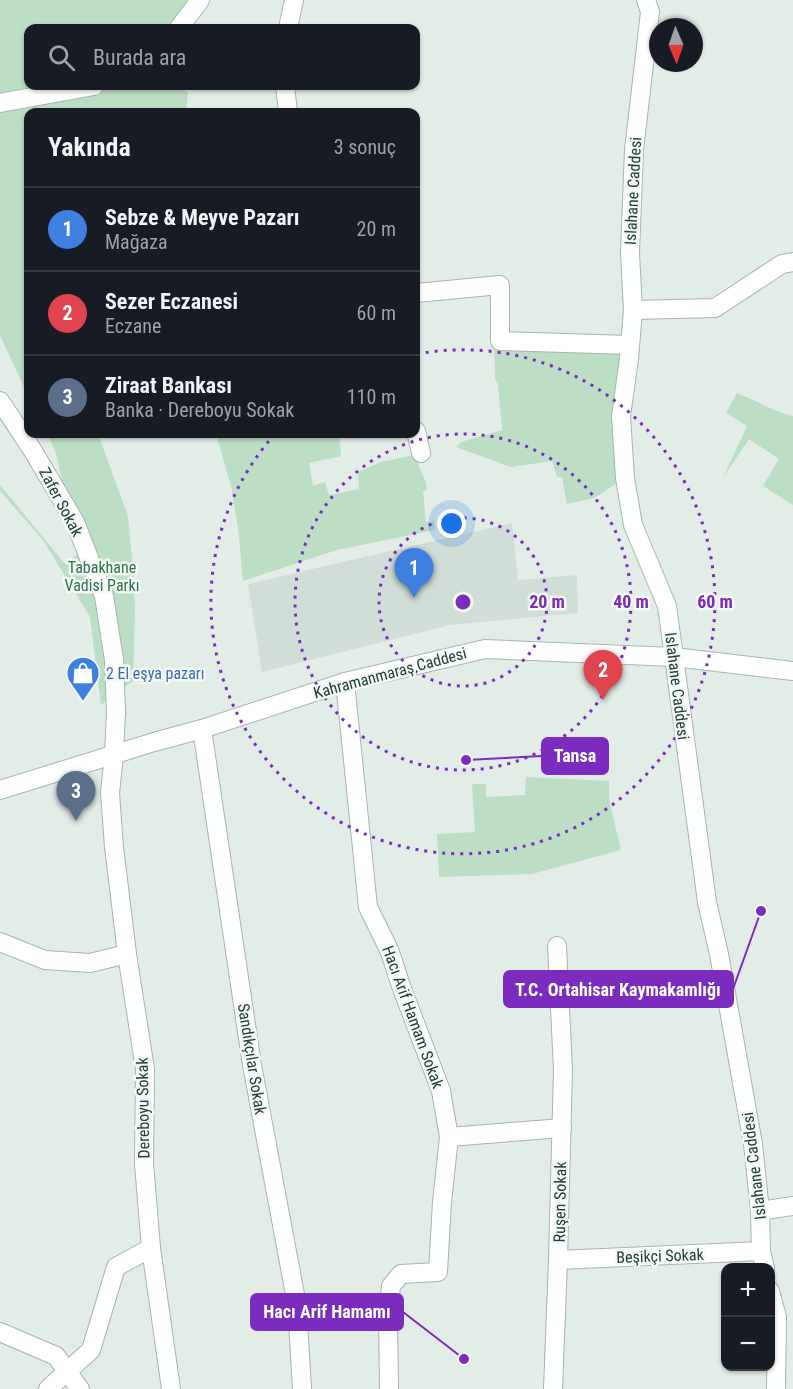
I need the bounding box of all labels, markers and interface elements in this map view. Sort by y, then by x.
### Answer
north arrow [649,18,703,72]
search box [24,24,420,90]
icon: search [45,41,78,74]
text: Burada ara [93,45,186,70]
text: Yakında [48,132,131,162]
text: 3 sonuç [334,135,396,159]
street label: Islahane Caddesi [621,137,645,245]
text: Sebze & Meyve Pazarı [105,205,300,230]
text: 1 [62,217,73,241]
text: 20 m [357,217,396,241]
text: Mağaza [105,230,168,254]
text: Sezer Eczanesi [105,289,238,314]
text: 2 [62,301,73,325]
text: 60 m [357,301,396,325]
text: Eczane [105,314,161,338]
text: Ziraat Bankası [105,373,232,398]
text: 3 [62,385,73,409]
text: 110 m [347,385,396,409]
text: Banka · Dereboyu Sokak [105,398,294,422]
street label: Zafer Sokak [35,464,87,540]
your location [437,509,466,538]
pin: 1 [394,548,434,598]
park label: Tabakhane Vadisi Parkı [65,558,139,595]
text: 20 m [529,591,565,612]
text: 40 m [613,591,649,612]
text: 60 m [697,591,733,612]
centre of rings [453,592,473,612]
street label: Islahane Caddesi [661,631,693,741]
street label: Kahramanmaraş Caddesi [311,643,469,703]
pin: 2 [584,650,622,700]
shop icon: 2 El eşya pazarı [65,655,101,702]
place label: 2 El eşya pazarı [106,664,204,683]
callout: Tansa [542,738,608,774]
text: Tansa [554,745,596,766]
pin: 3 [56,772,96,821]
street label: Hacı Arif Hamam Sokak [378,943,448,1092]
callout: T.C. Ortahisar Kaymakamlığı [504,971,733,1007]
text: T.C. Ortahisar Kaymakamlığı [515,979,721,1000]
street label: Sandıkçılar Sokak [234,1002,270,1117]
street label: Dereboyu Sokak [133,1056,153,1159]
street label: Islahane Caddesi [738,1111,770,1221]
street label: Ruşen Sokak [550,1161,570,1243]
street label: Beşikçi Sokak [616,1245,705,1267]
map controls [721,1263,775,1371]
button: + [721,1263,775,1317]
callout: Hacı Arif Hamamı [251,1294,403,1330]
text: Hacı Arif Hamamı [263,1301,391,1322]
button: − [721,1317,775,1371]

